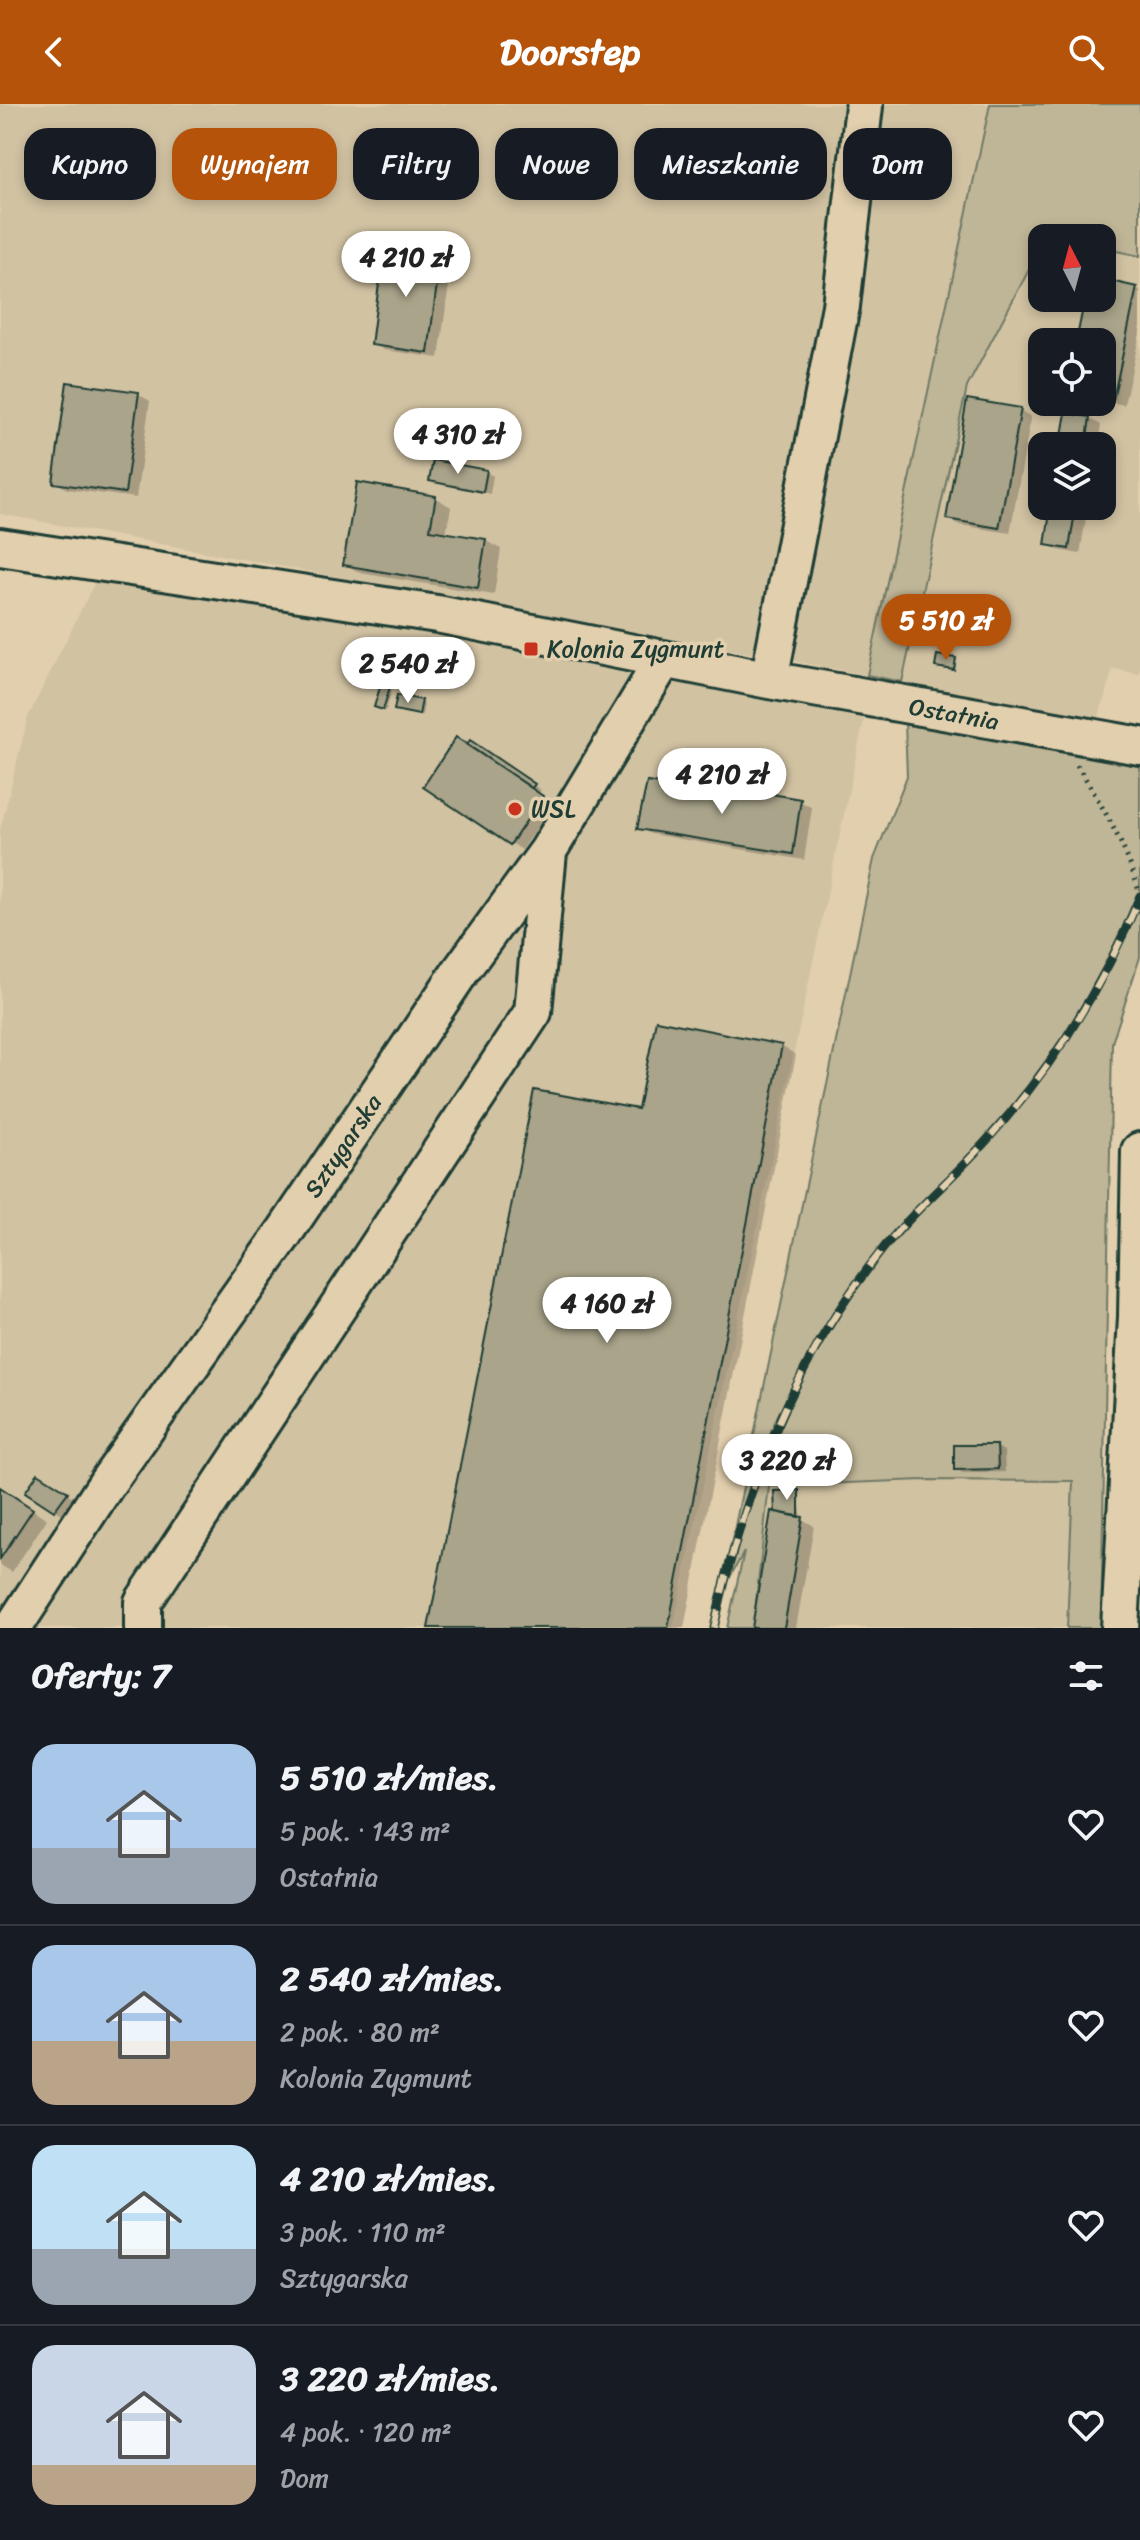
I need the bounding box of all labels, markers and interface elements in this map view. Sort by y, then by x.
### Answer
text: Doorstep [500,20,640,84]
icon: back [32,30,76,74]
icon: search [1064,30,1108,74]
chip: Kupno [24,128,156,200]
chip: Wynajem [172,128,337,200]
chip: Filtry [353,128,479,200]
chip: Nowe [495,128,618,200]
chip: Mieszkanie [634,128,827,200]
chip: Dom [843,128,952,200]
north arrow [1028,224,1116,312]
map controls [1028,224,1116,520]
pin: 4 210 zł [323,231,489,299]
text: 4 210 zł [359,234,453,280]
button: locate [1028,328,1116,416]
pin: 4 310 zł [375,408,541,476]
text: 4 310 zł [412,411,504,457]
button: layers [1028,432,1116,520]
pin: 5 510 zł [863,594,1029,662]
text: 5 510 zł [899,597,993,643]
place label: Kolonia Zygmunt [547,628,724,670]
pin: 2 540 zł [325,637,491,705]
text: 2 540 zł [359,640,457,686]
marker: Kolonia Zygmunt [522,640,540,658]
street label: Ostatnia [906,685,1002,743]
pin: 4 210 zł [639,748,805,816]
text: 4 210 zł [675,751,769,797]
place label: WSL [531,788,576,830]
marker: WSL [506,800,524,818]
street label: Sztygarska [293,1085,394,1207]
pin: 4 160 zł [524,1277,690,1345]
text: 4 160 zł [561,1280,653,1326]
pin: 3 220 zł [704,1434,870,1502]
text: 3 220 zł [739,1437,835,1483]
text: Oferty: 7 [32,1646,170,1706]
icon: filters [1064,1654,1108,1698]
text: 5 510 zł/mies. [280,1748,498,1808]
icon: home [96,1776,192,1872]
icon: heart [1064,1802,1108,1846]
text: 5 pok. · 143 m² [280,1808,450,1854]
text: Ostatnia [280,1854,378,1900]
text: 2 540 zł/mies. [280,1949,504,2009]
icon: home [96,1977,192,2073]
icon: heart [1064,2003,1108,2047]
text: 2 pok. · 80 m² [280,2009,440,2055]
text: Kolonia Zygmunt [280,2055,472,2101]
text: 4 210 zł/mies. [280,2149,498,2209]
icon: home [96,2177,192,2273]
icon: heart [1064,2203,1108,2247]
text: 3 pok. · 110 m² [280,2209,446,2255]
text: Sztygarska [280,2255,408,2301]
text: 3 220 zł/mies. [280,2349,500,2409]
icon: home [96,2377,192,2473]
icon: heart [1064,2403,1108,2447]
text: 4 pok. · 120 m² [280,2409,452,2455]
text: Dom [280,2455,329,2501]

